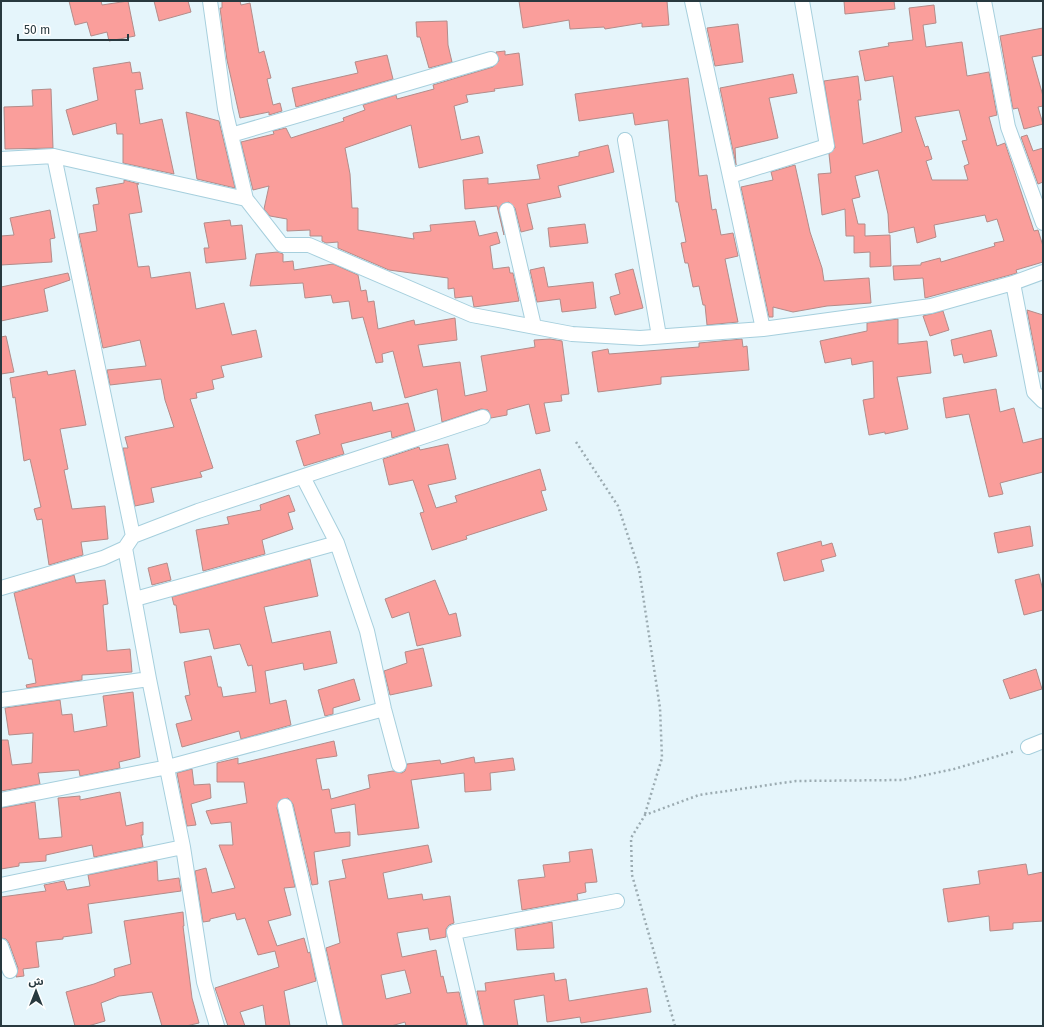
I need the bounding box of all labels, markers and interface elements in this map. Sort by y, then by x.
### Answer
scale bar [18,16,128,42]
text: 50 m [24,23,50,37]
north arrow [16,971,56,1011]
text: ش [28,975,44,988]

